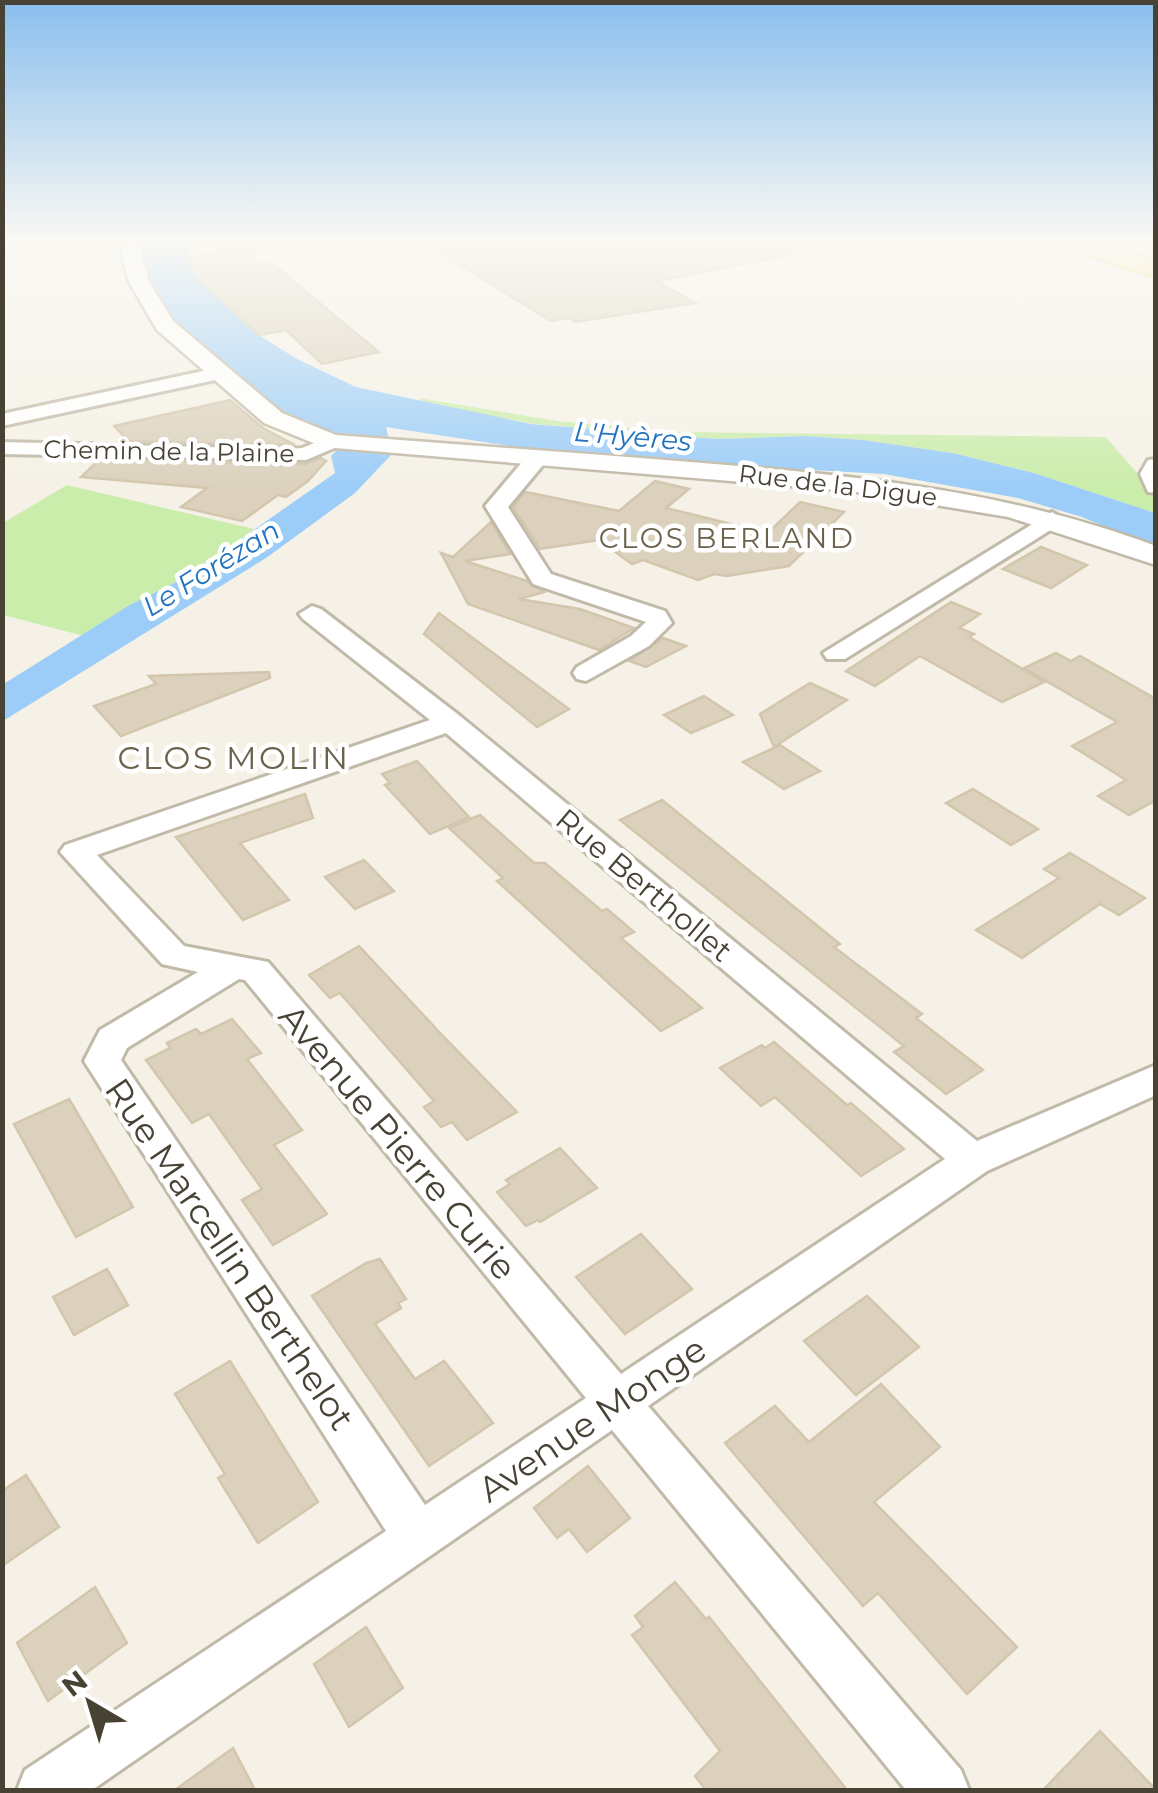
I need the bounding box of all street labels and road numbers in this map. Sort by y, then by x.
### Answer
street label: Chemin de la Plaine [43,434,295,468]
street label: Rue de la Digue [737,458,939,512]
street label: Rue Berthollet [548,801,740,969]
street label: Avenue Pierre Curie [270,995,526,1289]
street label: Rue Marcellin Berthelot [96,1070,364,1438]
street label: Avenue Monge [470,1327,714,1511]

